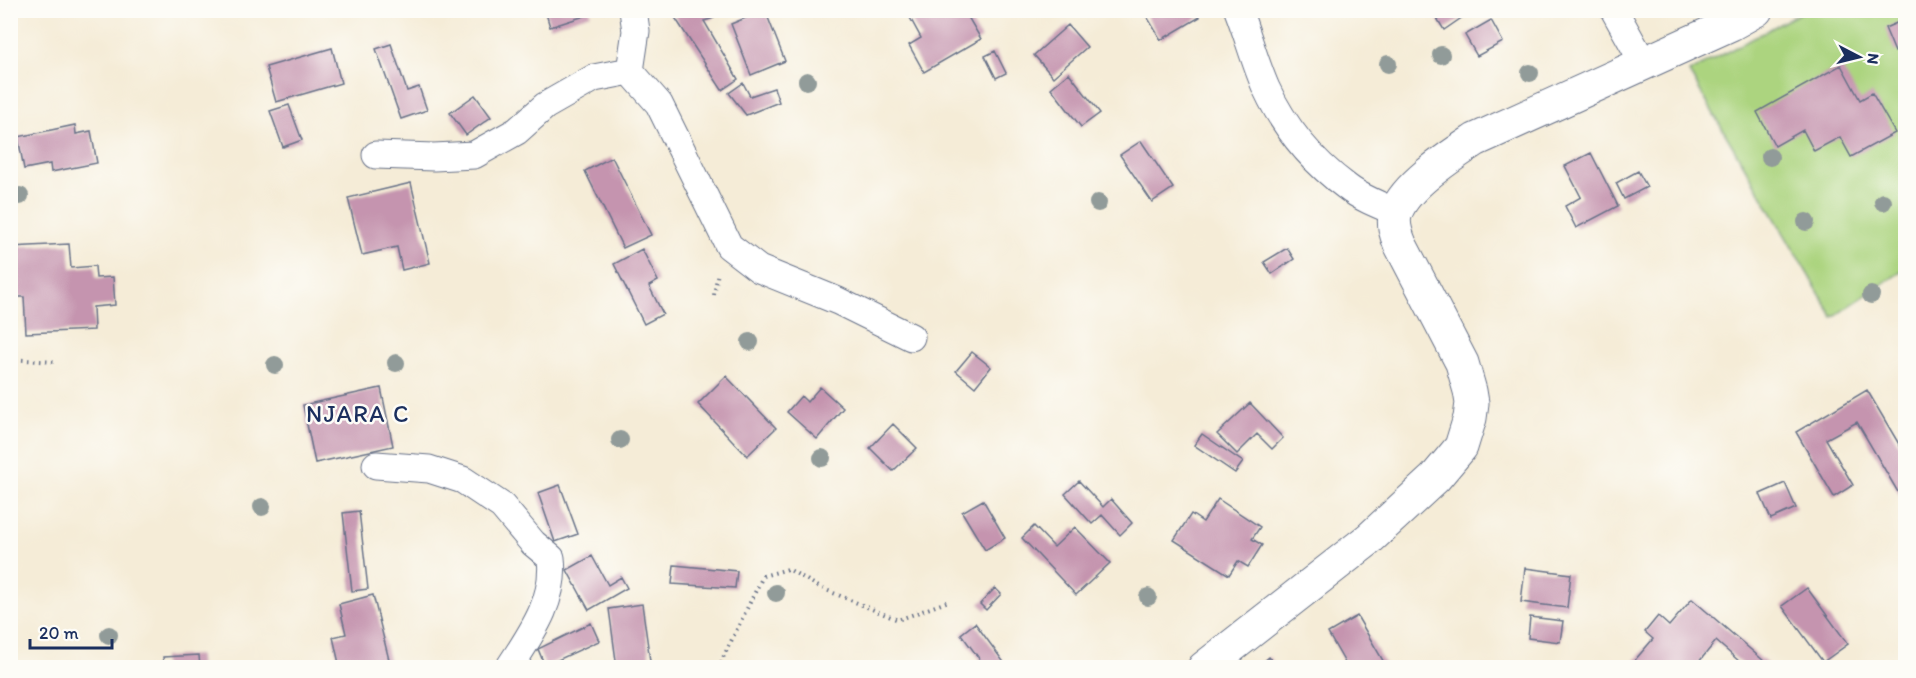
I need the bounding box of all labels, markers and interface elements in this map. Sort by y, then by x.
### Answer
north arrow [1829,27,1889,87]
text: N [1863,52,1883,65]
district label: NJARA C [306,399,410,428]
scale bar [30,612,112,650]
text: 20 m [39,622,79,644]

